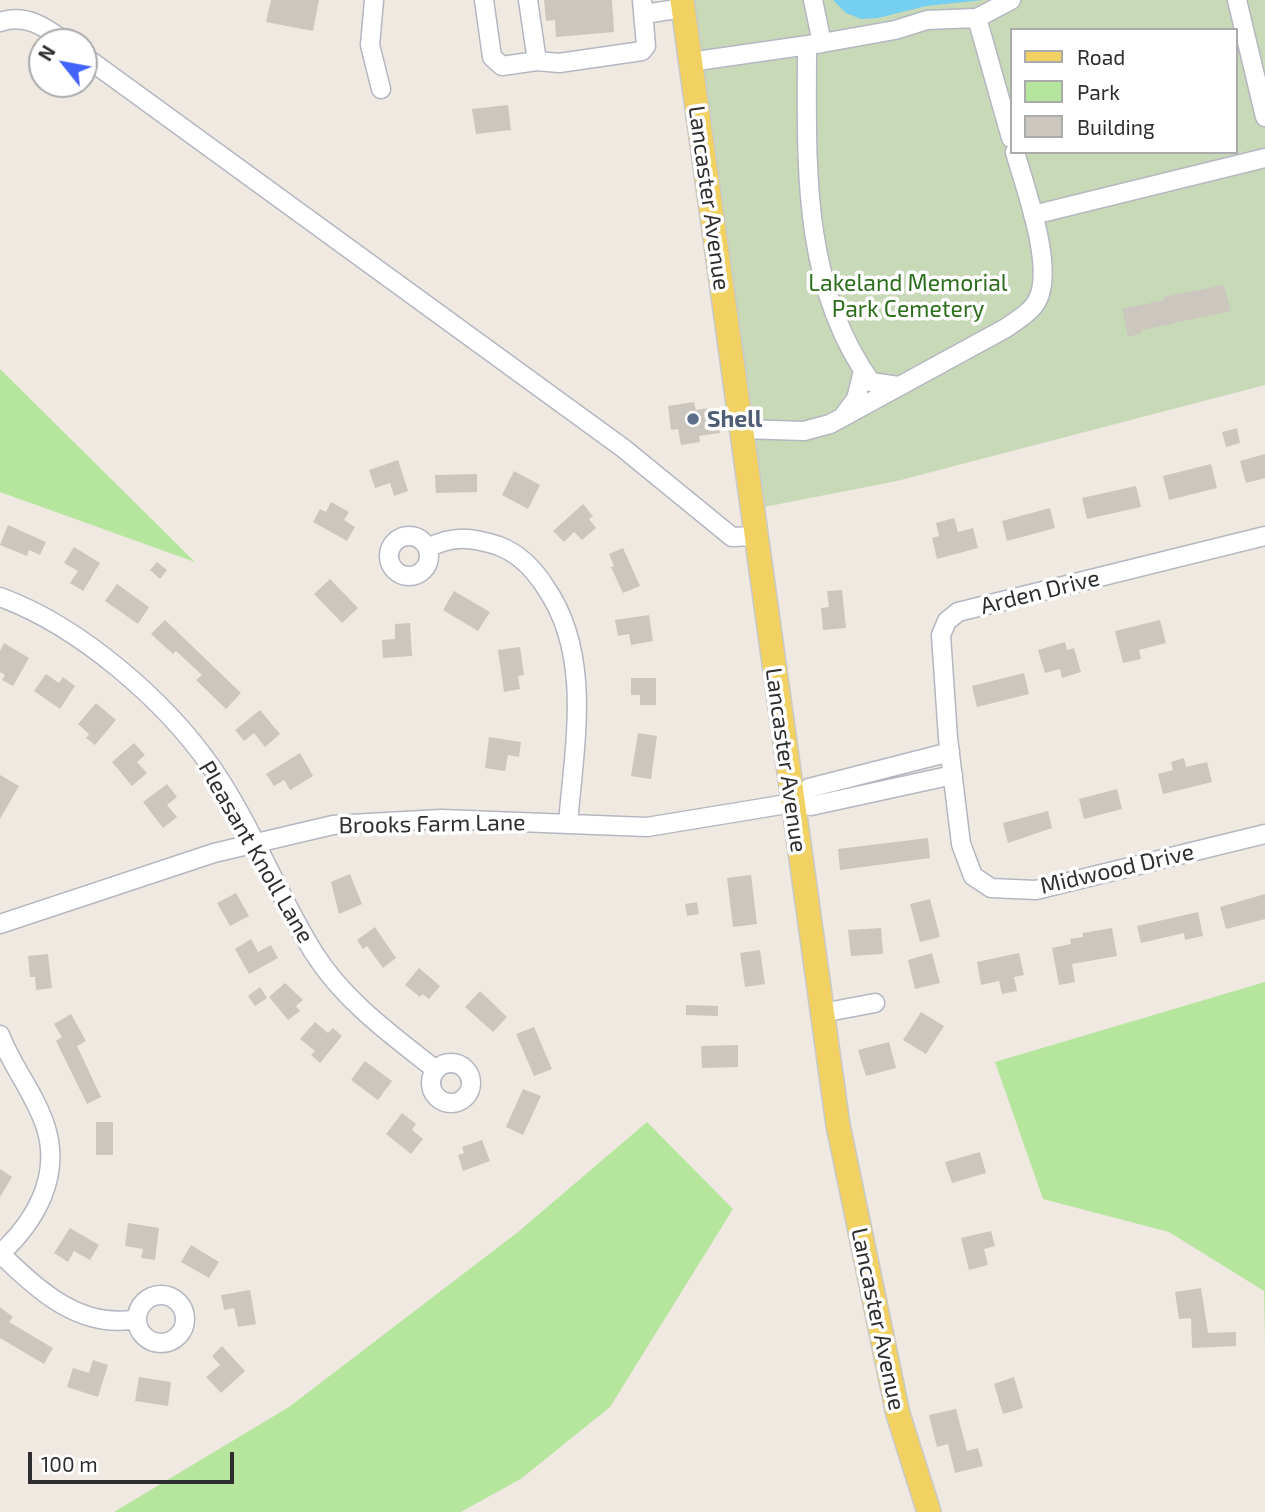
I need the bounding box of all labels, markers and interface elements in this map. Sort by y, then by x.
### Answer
north arrow [28,28,98,98]
legend [1010,28,1237,154]
text: N [33,41,60,65]
text: Road [1077,44,1125,69]
text: Park [1077,79,1120,104]
street label: Lancaster Avenue [682,104,736,292]
text: Building [1077,114,1155,139]
park label: Lakeland Memorial Park Cemetery [808,269,1008,323]
place label: Shell [707,405,762,433]
marker: Shell [685,411,701,427]
street label: Arden Drive [978,564,1102,620]
street label: Lancaster Avenue [759,666,813,854]
street label: Pleasant Knoll Lane [193,756,319,948]
street label: Brooks Farm Lane [338,809,526,839]
street label: Midwood Drive [1037,838,1197,900]
street label: Lancaster Avenue [845,1225,911,1413]
scale bar [32,1438,238,1482]
text: 100 m [41,1451,98,1476]

